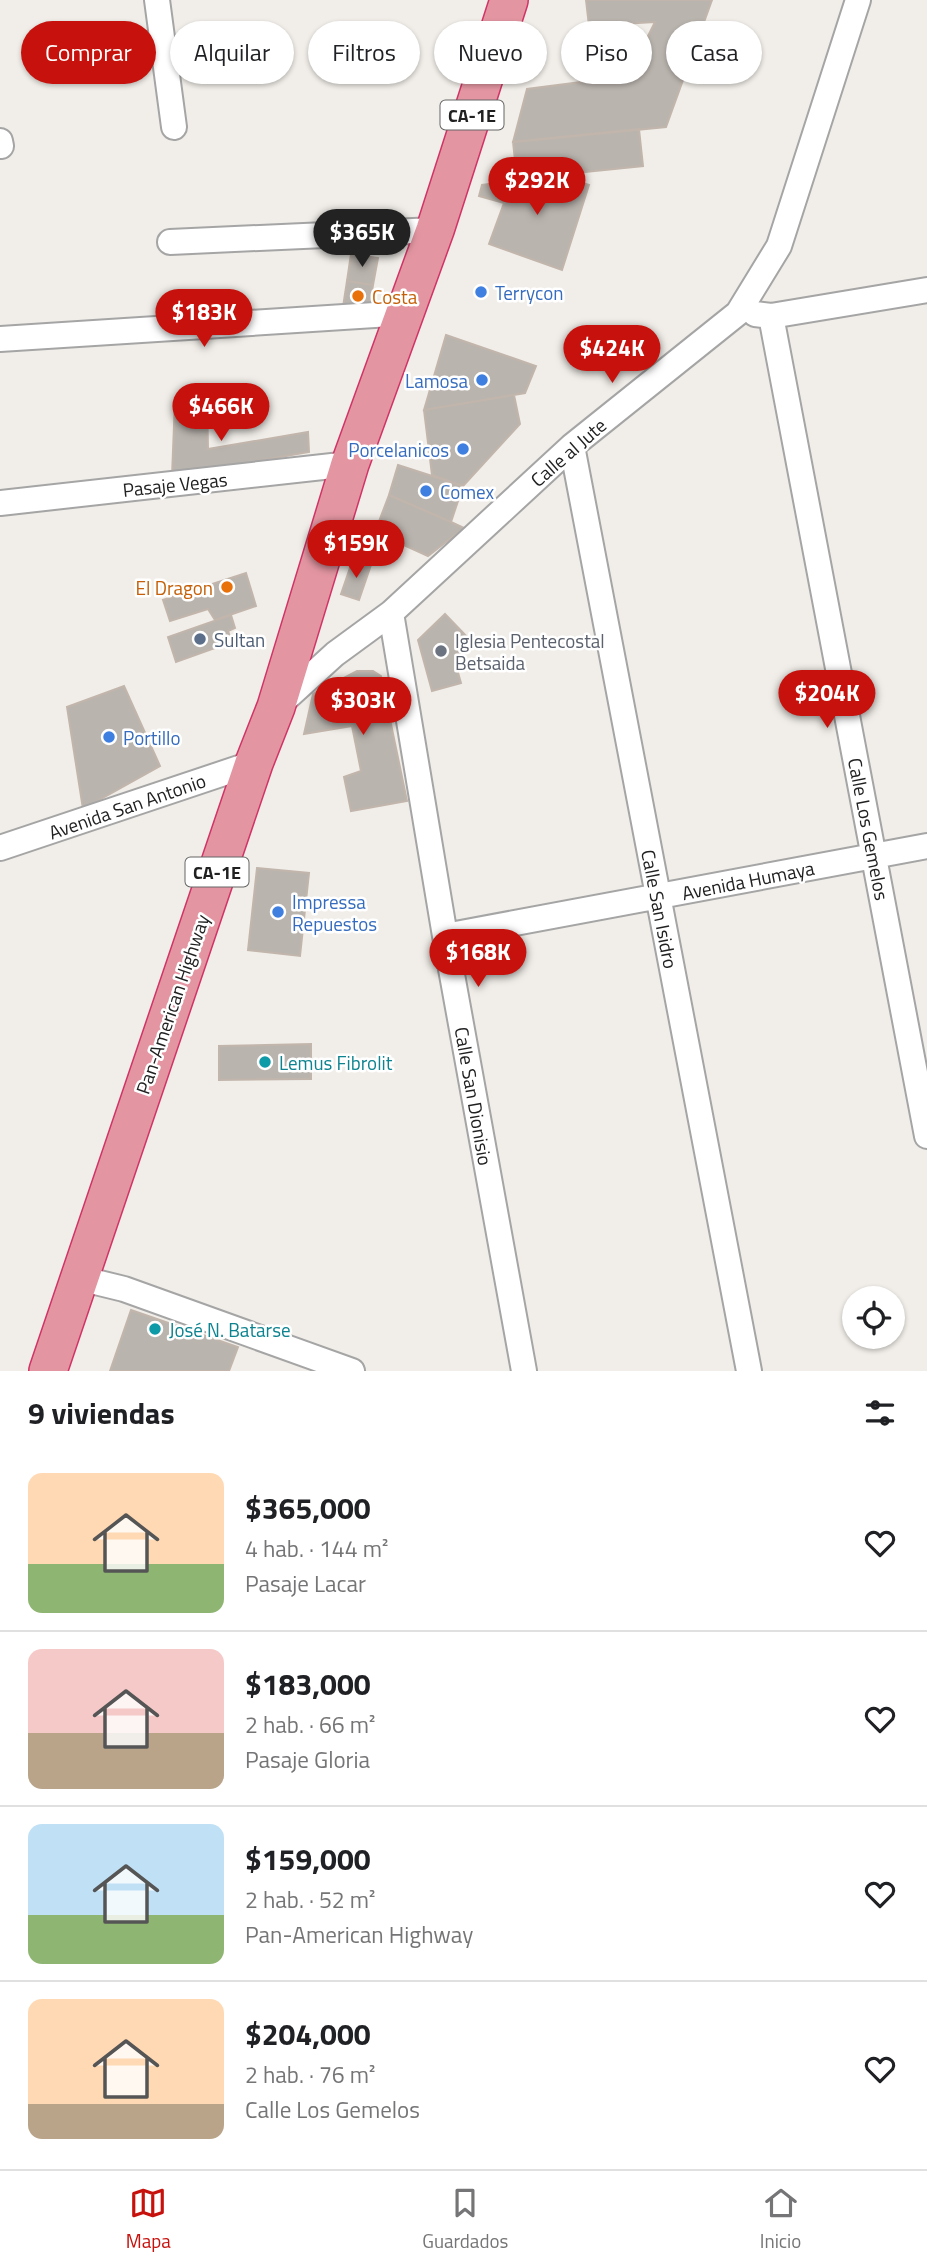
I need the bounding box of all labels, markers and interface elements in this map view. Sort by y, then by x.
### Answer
chip: Comprar [21,21,156,84]
chip: Alquilar [170,21,294,84]
chip: Filtros [308,21,420,84]
chip: Nuevo [434,21,547,84]
chip: Piso [561,21,652,84]
chip: Casa [666,21,762,84]
road number: CA-1E [440,100,504,130]
pin: $292K [488,158,586,217]
text: $292K [504,162,570,197]
pin: $365K [313,210,411,269]
text: $365K [329,214,395,249]
place label: Terrycon [495,278,563,307]
place label: Costa [372,282,418,311]
marker: Terrycon [473,284,489,300]
marker: Costa [350,288,366,304]
pin: $183K [155,290,253,349]
text: $183K [171,294,237,329]
pin: $424K [563,326,661,385]
text: $424K [579,330,645,365]
place label: Lamosa [405,366,468,395]
marker: Lamosa [474,372,490,388]
pin: $466K [172,384,270,443]
text: $466K [188,388,254,423]
street label: Calle al Jute [524,411,612,493]
place label: Porcelanicos [348,435,449,464]
marker: Porcelanicos [455,441,471,457]
street label: Pasaje Vegas [121,464,229,504]
place label: Comex [440,477,495,506]
marker: Comex [418,483,434,499]
pin: $159K [307,520,405,580]
text: $159K [323,525,389,560]
place label: El Dragon [136,573,213,602]
marker: El Dragon [219,579,235,595]
place label: Sultan [214,625,265,654]
place label: Iglesia Pentecostal Betsaida [455,626,605,677]
marker: Sultan [192,631,208,647]
marker: Iglesia Pentecostal Betsaida [433,643,449,659]
pin: $204K [778,670,876,730]
text: $204K [794,675,860,710]
pin: $303K [314,678,412,737]
text: $303K [330,682,396,717]
place label: Portillo [123,723,180,752]
marker: Portillo [101,729,117,745]
street label: Calle Los Gemelos [841,755,897,903]
street label: Avenida San Antonio [45,766,209,846]
street label: Calle San Isidro [634,847,686,971]
street label: Avenida Humaya [679,853,817,907]
road number: CA-1E [186,858,248,886]
place label: Impressa Repuestos [292,887,377,938]
marker: Impressa Repuestos [270,904,286,920]
street label: Pan-American Highway [128,910,216,1098]
pin: $168K [429,930,527,989]
text: $168K [445,934,511,969]
street label: Calle San Dionisio [448,1024,500,1168]
place label: Lemus Fibrolit [279,1048,393,1077]
marker: Lemus Fibrolit [257,1054,273,1070]
map controls [842,1286,905,1349]
button: locate [842,1286,905,1349]
place label: José N. Batarse [169,1315,291,1344]
marker: José N. Batarse [147,1321,163,1337]
text: 9 viviendas [28,1390,175,1436]
icon: filters [861,1394,899,1432]
text: $365,000 [245,1485,371,1531]
icon: home [84,1501,168,1585]
icon: heart [861,1524,899,1562]
text: 4 hab. · 144 m² [245,1531,388,1566]
text: Pasaje Lacar [245,1566,366,1601]
text: $183,000 [245,1661,371,1707]
icon: home [84,1677,168,1761]
icon: heart [861,1700,899,1738]
text: 2 hab. · 66 m² [245,1707,375,1742]
text: Pasaje Gloria [245,1742,370,1777]
text: $159,000 [245,1836,371,1882]
icon: home [84,1852,168,1936]
icon: heart [861,1875,899,1913]
text: 2 hab. · 52 m² [245,1882,375,1917]
text: Pan-American Highway [245,1917,473,1952]
text: $204,000 [245,2011,371,2057]
icon: home [84,2027,168,2111]
icon: heart [861,2050,899,2088]
text: 2 hab. · 76 m² [245,2057,375,2092]
text: Calle Los Gemelos [245,2092,420,2127]
tab: Mapa [126,2184,171,2255]
tab: Guardados [422,2184,508,2255]
tab: Inicio [760,2184,801,2255]

